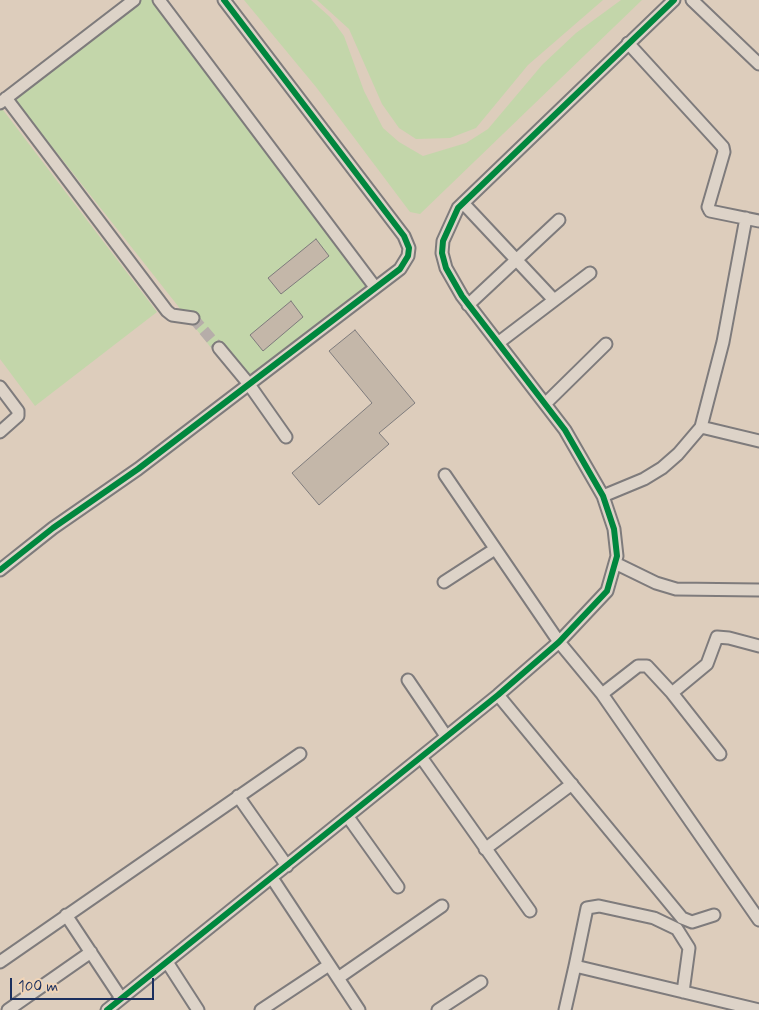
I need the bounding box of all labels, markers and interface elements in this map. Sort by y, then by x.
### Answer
scale bar [12,968,156,1000]
text: 100 m [18,977,58,997]

